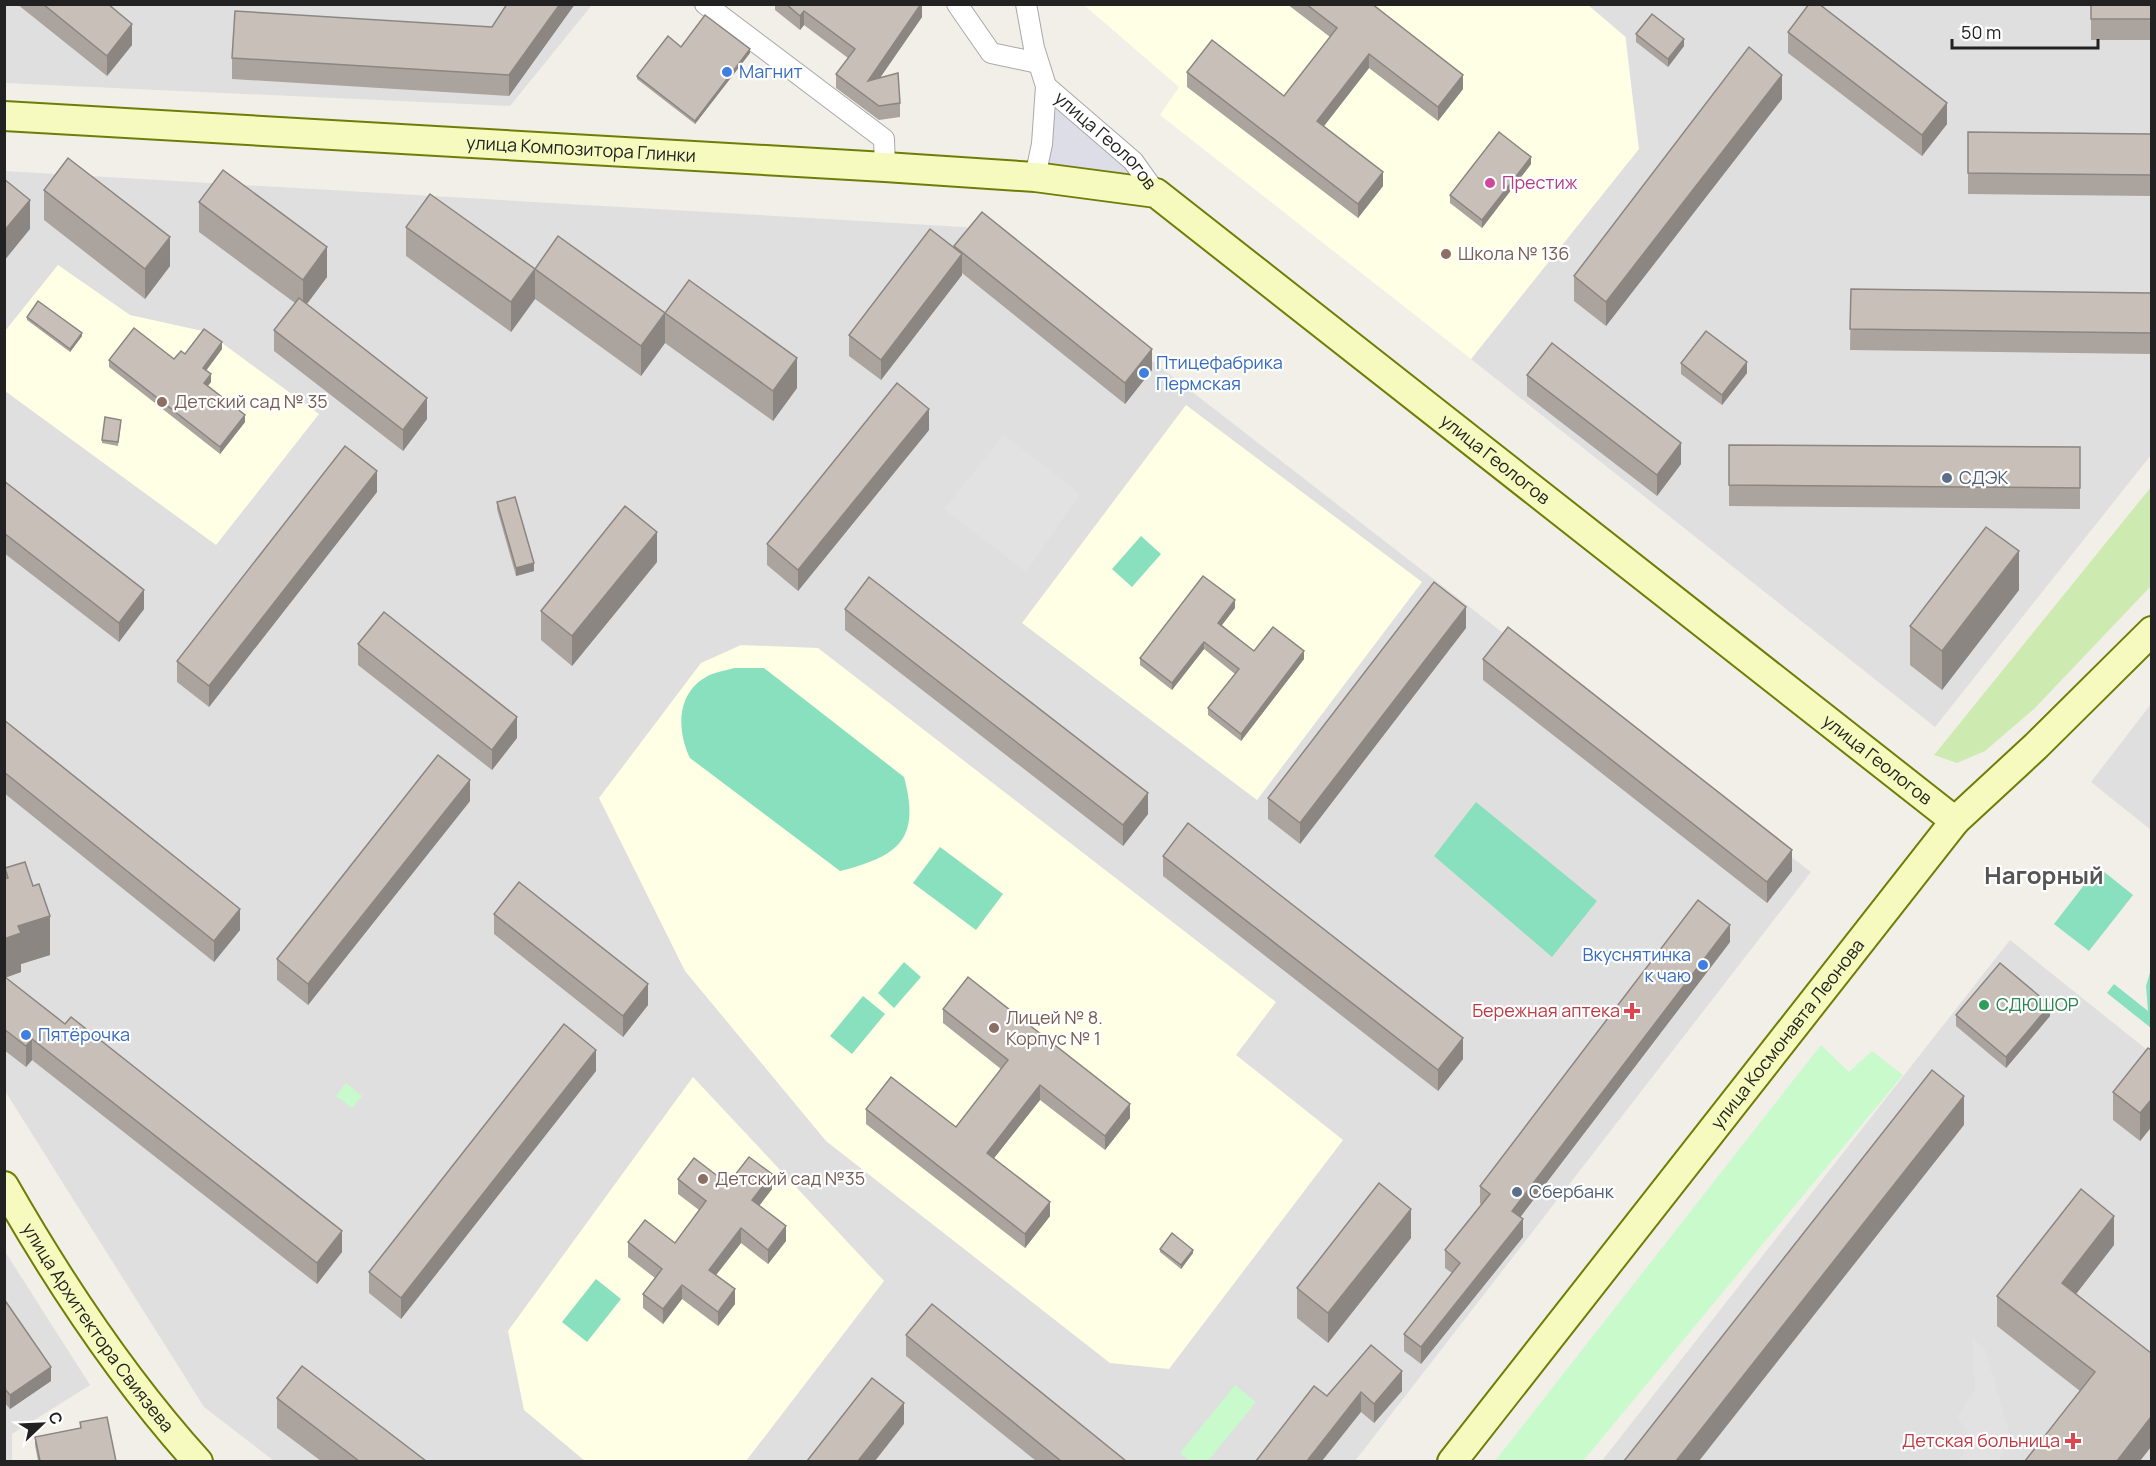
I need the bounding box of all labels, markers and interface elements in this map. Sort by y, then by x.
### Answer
scale bar [1952,12,2098,50]
text: 50 m [1961,20,2001,44]
place label: Магнит [739,59,803,83]
marker: Магнит [720,65,734,79]
street label: улица Геологов [1050,85,1163,194]
street label: улица Композитора Глинки [466,130,697,167]
place label: Престиж [1502,170,1578,194]
marker: Престиж [1483,176,1497,190]
place label: Школа № 136 [1458,241,1569,265]
marker: Школа № 136 [1439,247,1453,261]
place label: Птицефабрика Пермская [1156,350,1283,395]
marker: Птицефабрика Пермская [1137,366,1151,380]
place label: Детский сад № 35 [174,389,328,413]
marker: Детский сад № 35 [155,395,169,409]
street label: улица Геологов [1436,408,1556,510]
place label: СДЭК [1959,465,2008,489]
marker: СДЭК [1940,471,1954,485]
street label: улица Геологов [1818,708,1938,810]
district label: Нагорный [1984,858,2104,891]
street label: улица Космонавта Леонова [1705,933,1869,1133]
place label: Вкуснятинка к чаю [1582,942,1691,987]
marker: Вкуснятинка к чаю [1696,958,1710,972]
place label: СДЮШОР [1996,992,2079,1016]
place label: Бережная аптека [1472,998,1620,1022]
marker: СДЮШОР [1977,998,1991,1012]
marker: Бережная аптека [1625,1004,1639,1018]
place label: Лицей № 8. Корпус № 1 [1006,1005,1103,1050]
marker: Лицей № 8. Корпус № 1 [987,1021,1001,1035]
place label: Пятёрочка [38,1022,130,1046]
marker: Пятёрочка [19,1028,33,1042]
place label: Детский сад №35 [715,1166,865,1190]
marker: Детский сад №35 [696,1172,710,1186]
place label: Сбербанк [1529,1179,1615,1203]
marker: Сбербанк [1510,1185,1524,1199]
street label: улица Архитектора Свиязева [18,1216,180,1434]
north arrow [12,1394,72,1454]
place label: Детская больница [1902,1428,2060,1452]
marker: Детская больница [2064,1432,2082,1450]

